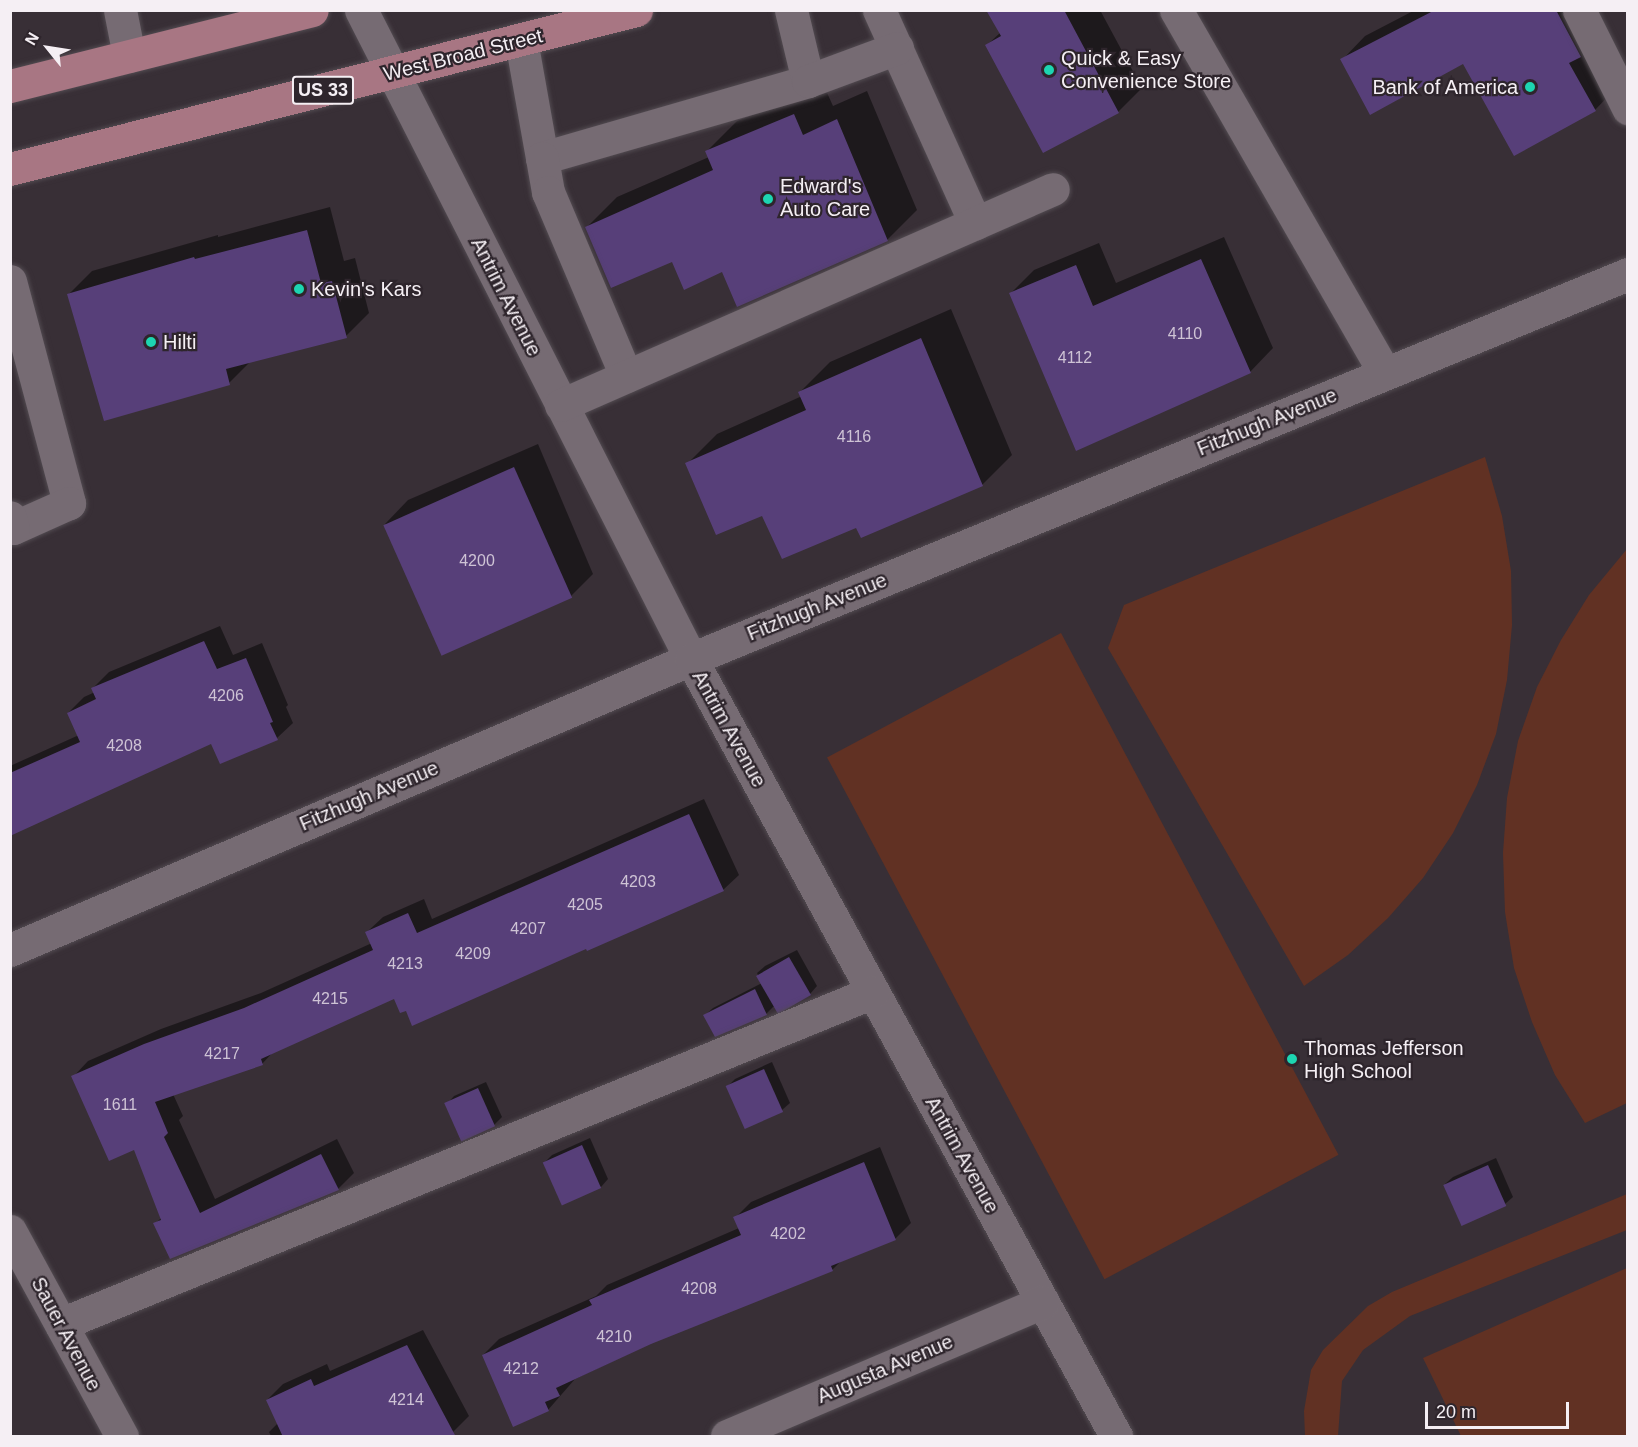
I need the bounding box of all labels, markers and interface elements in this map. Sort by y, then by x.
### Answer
north arrow [18,18,78,78]
street label: West Broad Street [381,24,545,86]
text: N [22,29,42,48]
place label: Quick & Easy Convenience Store [1061,46,1231,93]
marker: Quick & Easy Convenience Store [1042,63,1056,77]
road number: US 33 [292,75,354,105]
place label: Bank of America [1371,75,1518,99]
marker: Bank of America [1523,80,1537,94]
place label: Edward's Auto Care [780,175,870,222]
marker: Edward's Auto Care [761,192,775,206]
street label: Antrim Avenue [466,233,546,361]
place label: Kevin's Kars [311,277,422,301]
marker: Kevin's Kars [292,282,306,296]
house number: 4110 [1168,324,1202,344]
place label: Hilti [163,330,196,354]
marker: Hilti [144,335,158,349]
house number: 4112 [1058,348,1092,368]
street label: Fitzhugh Avenue [1193,383,1341,461]
house number: 4116 [837,427,871,447]
house number: 4200 [459,551,495,571]
street label: Fitzhugh Avenue [743,568,891,646]
street label: Antrim Avenue [687,666,771,792]
house number: 4206 [208,686,244,706]
house number: 4208 [106,736,142,756]
street label: Fitzhugh Avenue [295,756,443,836]
house number: 4203 [620,872,656,892]
house number: 4205 [567,895,603,915]
house number: 4207 [510,919,546,939]
house number: 4209 [455,944,491,964]
house number: 4213 [387,954,423,974]
house number: 4215 [312,989,348,1009]
place label: Thomas Jefferson High School [1304,1036,1464,1083]
house number: 4217 [204,1044,240,1064]
marker: Thomas Jefferson High School [1285,1052,1299,1066]
street label: Antrim Avenue [920,1092,1004,1218]
house number: 1611 [103,1095,137,1115]
house number: 4202 [770,1224,806,1244]
street label: Sauer Avenue [26,1273,106,1395]
house number: 4208 [681,1279,717,1299]
house number: 4210 [596,1327,632,1347]
street label: Augusta Avenue [813,1329,957,1409]
house number: 4212 [503,1359,539,1379]
house number: 4214 [388,1390,424,1410]
scale bar [1428,1390,1572,1428]
text: 20 m [1436,1402,1476,1422]

